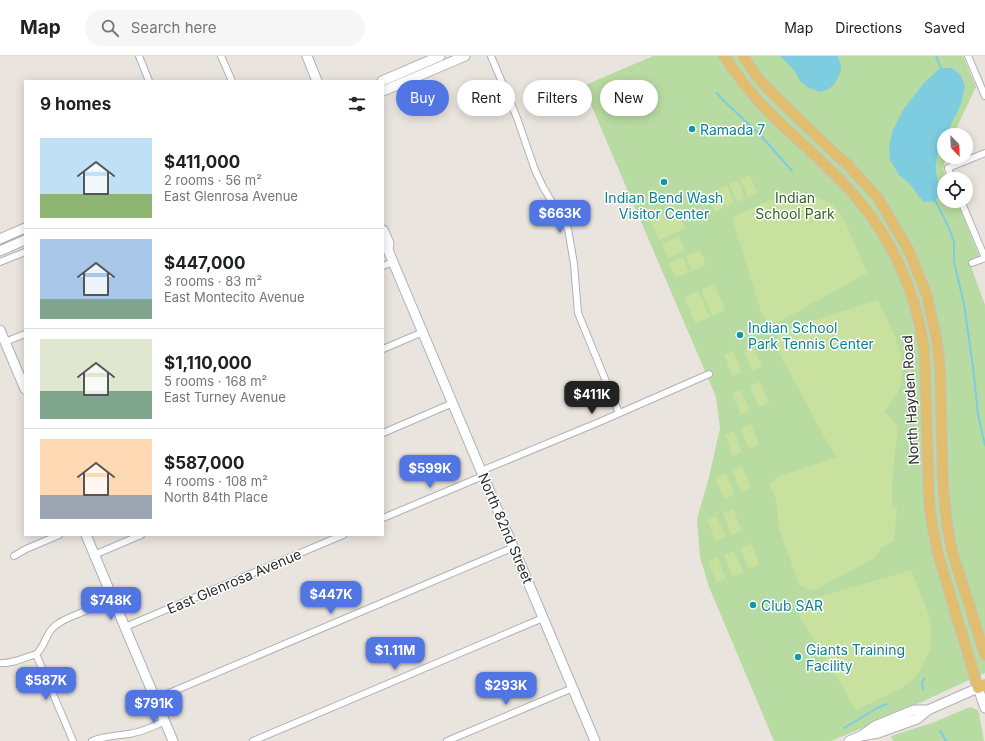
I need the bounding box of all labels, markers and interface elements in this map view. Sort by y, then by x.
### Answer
search box [85,10,365,46]
text: Map [20,16,61,39]
icon: search [99,17,121,39]
text: Search here [131,18,216,37]
text: Map [784,19,813,36]
text: Directions [835,19,902,36]
text: Saved [924,19,965,36]
chip: Buy [396,80,449,116]
chip: Rent [457,80,515,116]
chip: Filters [523,80,592,116]
chip: New [600,80,658,116]
icon: filters [346,93,368,115]
text: 9 homes [40,94,111,114]
place label: Ramada 7 [700,121,765,138]
marker: Ramada 7 [687,124,697,134]
north arrow [937,128,973,164]
map controls [937,128,973,208]
text: $411,000 [164,152,240,172]
icon: home [72,154,120,202]
text: 2 rooms · 56 m² [164,172,262,188]
button: locate [937,172,973,208]
marker: Indian Bend Wash Visitor Center [659,177,669,187]
text: East Glenrosa Avenue [164,188,298,204]
place label: Indian Bend Wash Visitor Center [605,189,723,222]
park label: Indian School Park [755,189,835,222]
pin: $663K [532,200,588,234]
text: $663K [538,205,582,221]
text: $447,000 [164,253,245,273]
icon: home [72,255,120,303]
text: 3 rooms · 83 m² [164,273,262,289]
text: East Montecito Avenue [164,289,305,305]
place label: Indian School Park Tennis Center [748,319,874,352]
marker: Indian School Park Tennis Center [735,330,745,340]
street label: North Hayden Road [898,335,922,465]
text: $1,110,000 [164,353,252,373]
icon: home [72,355,120,403]
text: 5 rooms · 168 m² [164,373,267,389]
pin: $411K [564,381,620,415]
text: $411K [573,386,611,402]
text: East Turney Avenue [164,389,286,405]
text: $587,000 [164,453,244,473]
icon: home [72,455,120,503]
pin: $599K [402,455,458,489]
text: $599K [408,460,452,476]
street label: North 82nd Street [475,470,537,586]
text: 4 rooms · 108 m² [164,473,268,489]
text: North 84th Place [164,489,268,505]
street label: East Glenrosa Avenue [164,545,304,617]
pin: $447K [303,581,359,615]
text: $447K [309,586,353,602]
pin: $748K [83,587,139,621]
text: $748K [90,592,132,608]
place label: Club SAR [761,597,823,614]
marker: Club SAR [748,600,758,610]
pin: $1.11M [362,637,428,671]
place label: Giants Training Facility [806,641,905,674]
text: $1.11M [375,642,415,658]
marker: Giants Training Facility [793,652,803,662]
pin: $587K [18,667,74,701]
text: $587K [25,672,67,688]
pin: $293K [478,672,534,706]
text: $293K [485,677,527,693]
pin: $791K [126,690,182,724]
text: $791K [134,695,174,711]

